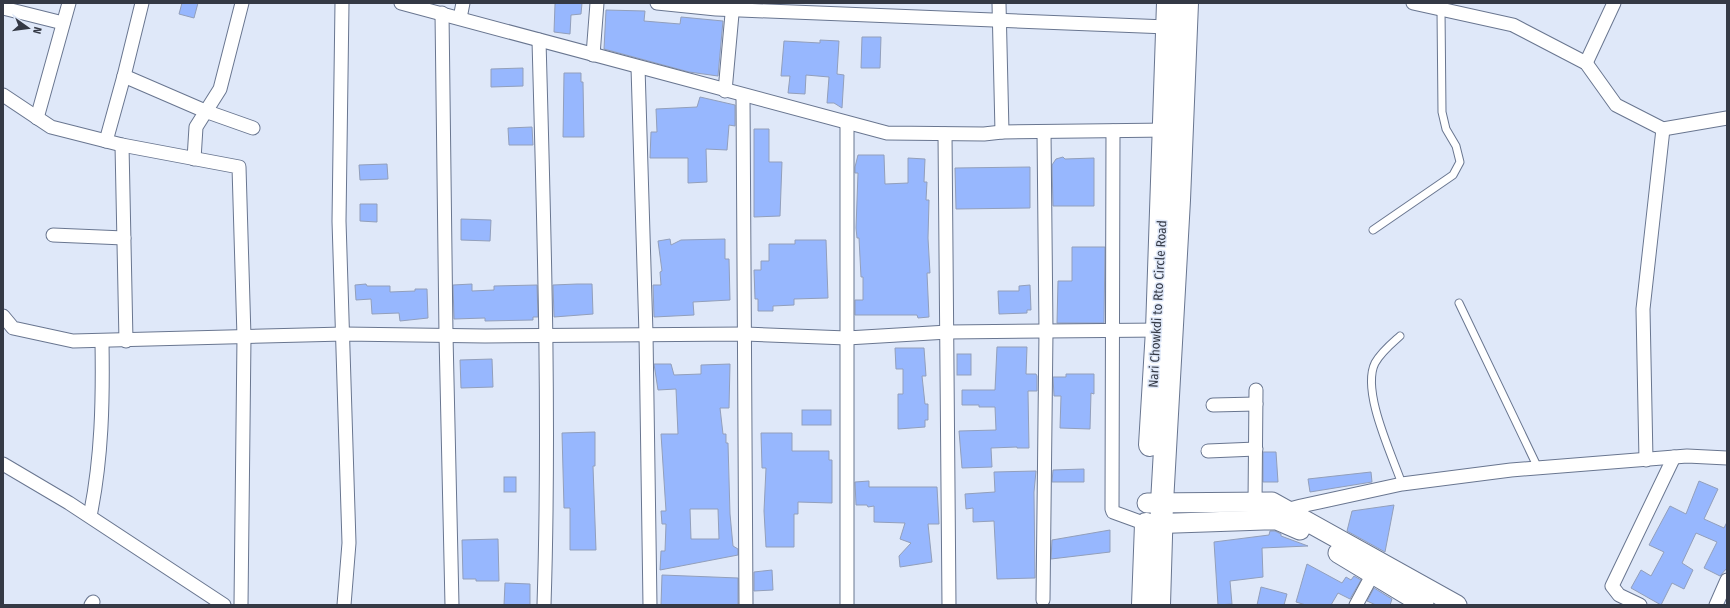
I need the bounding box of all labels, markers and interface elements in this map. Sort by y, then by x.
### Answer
north arrow [8,8,48,48]
text: N [30,26,44,35]
street label: Nari Chowkdi to Rto Circle Road [1146,220,1169,388]

